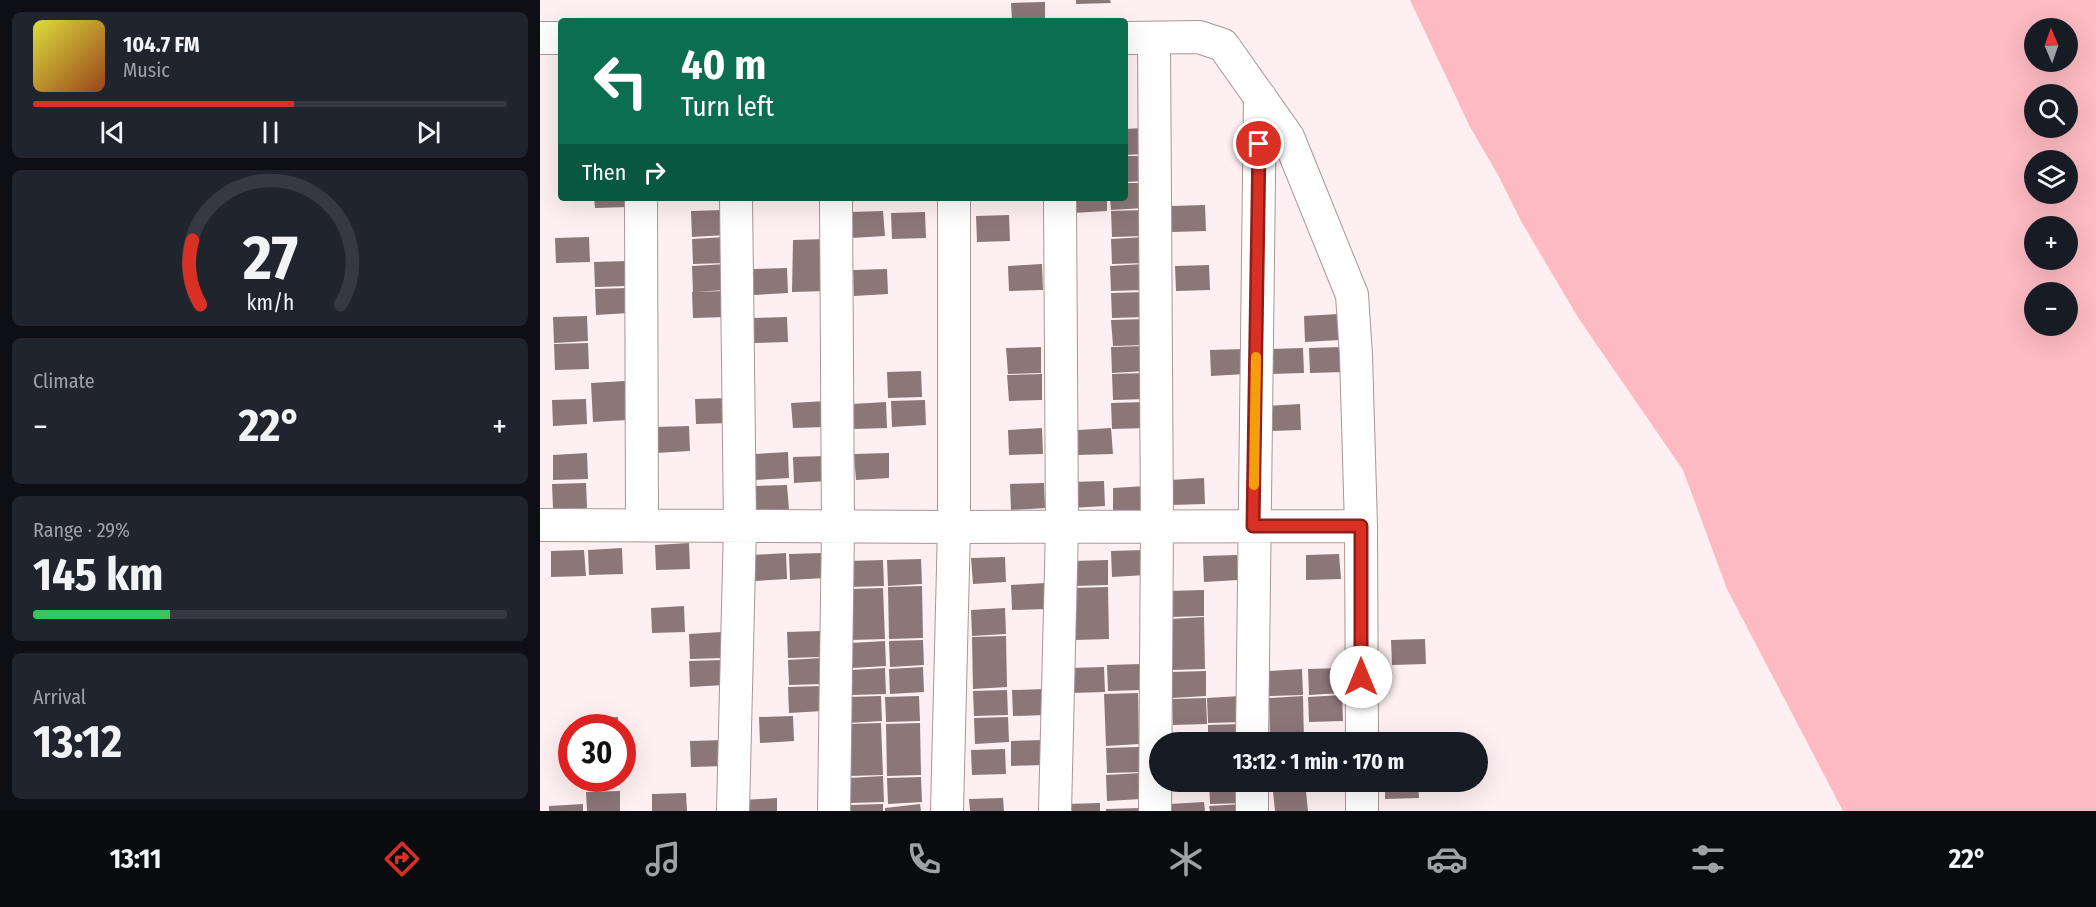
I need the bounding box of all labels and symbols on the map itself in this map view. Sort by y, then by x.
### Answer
north arrow [2024,18,2078,72]
pin [1233,118,1284,169]
position arrow [1329,645,1393,709]
speed limit sign: 30 [558,714,636,792]

